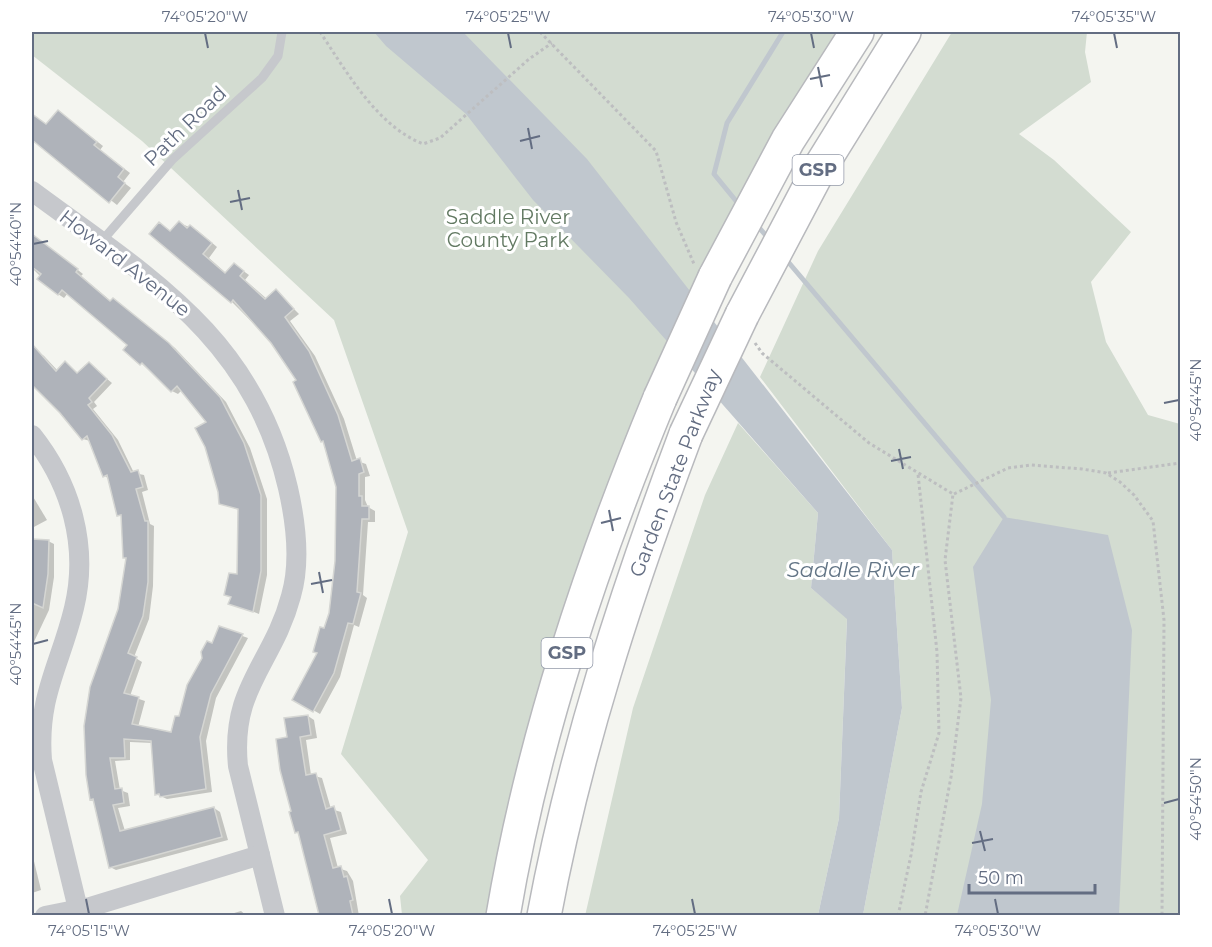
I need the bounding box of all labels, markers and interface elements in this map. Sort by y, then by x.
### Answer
text: 74°05'20"W [162,7,248,26]
text: 74°05'25"W [466,7,551,26]
text: 74°05'30"W [768,7,854,26]
text: 74°05'35"W [1072,7,1157,26]
street label: Path Road [139,81,231,171]
road number: GSP [792,155,844,185]
text: 40°54'40"N [6,202,25,286]
street label: Howard Avenue [55,204,195,322]
park label: Saddle River County Park [446,205,570,252]
text: 40°54'45"N [1186,359,1205,441]
street label: Garden State Parkway [624,365,726,580]
water label: Saddle River [787,557,920,582]
text: 40°54'45"N [6,603,25,685]
road number: GSP [542,638,592,668]
text: 40°54'50"N [1186,757,1205,841]
scale bar [969,857,1095,895]
text: 50 m [978,867,1024,889]
text: 74°05'15"W [48,921,130,940]
text: 74°05'20"W [349,921,435,940]
text: 74°05'25"W [653,921,738,940]
text: 74°05'30"W [955,921,1041,940]

